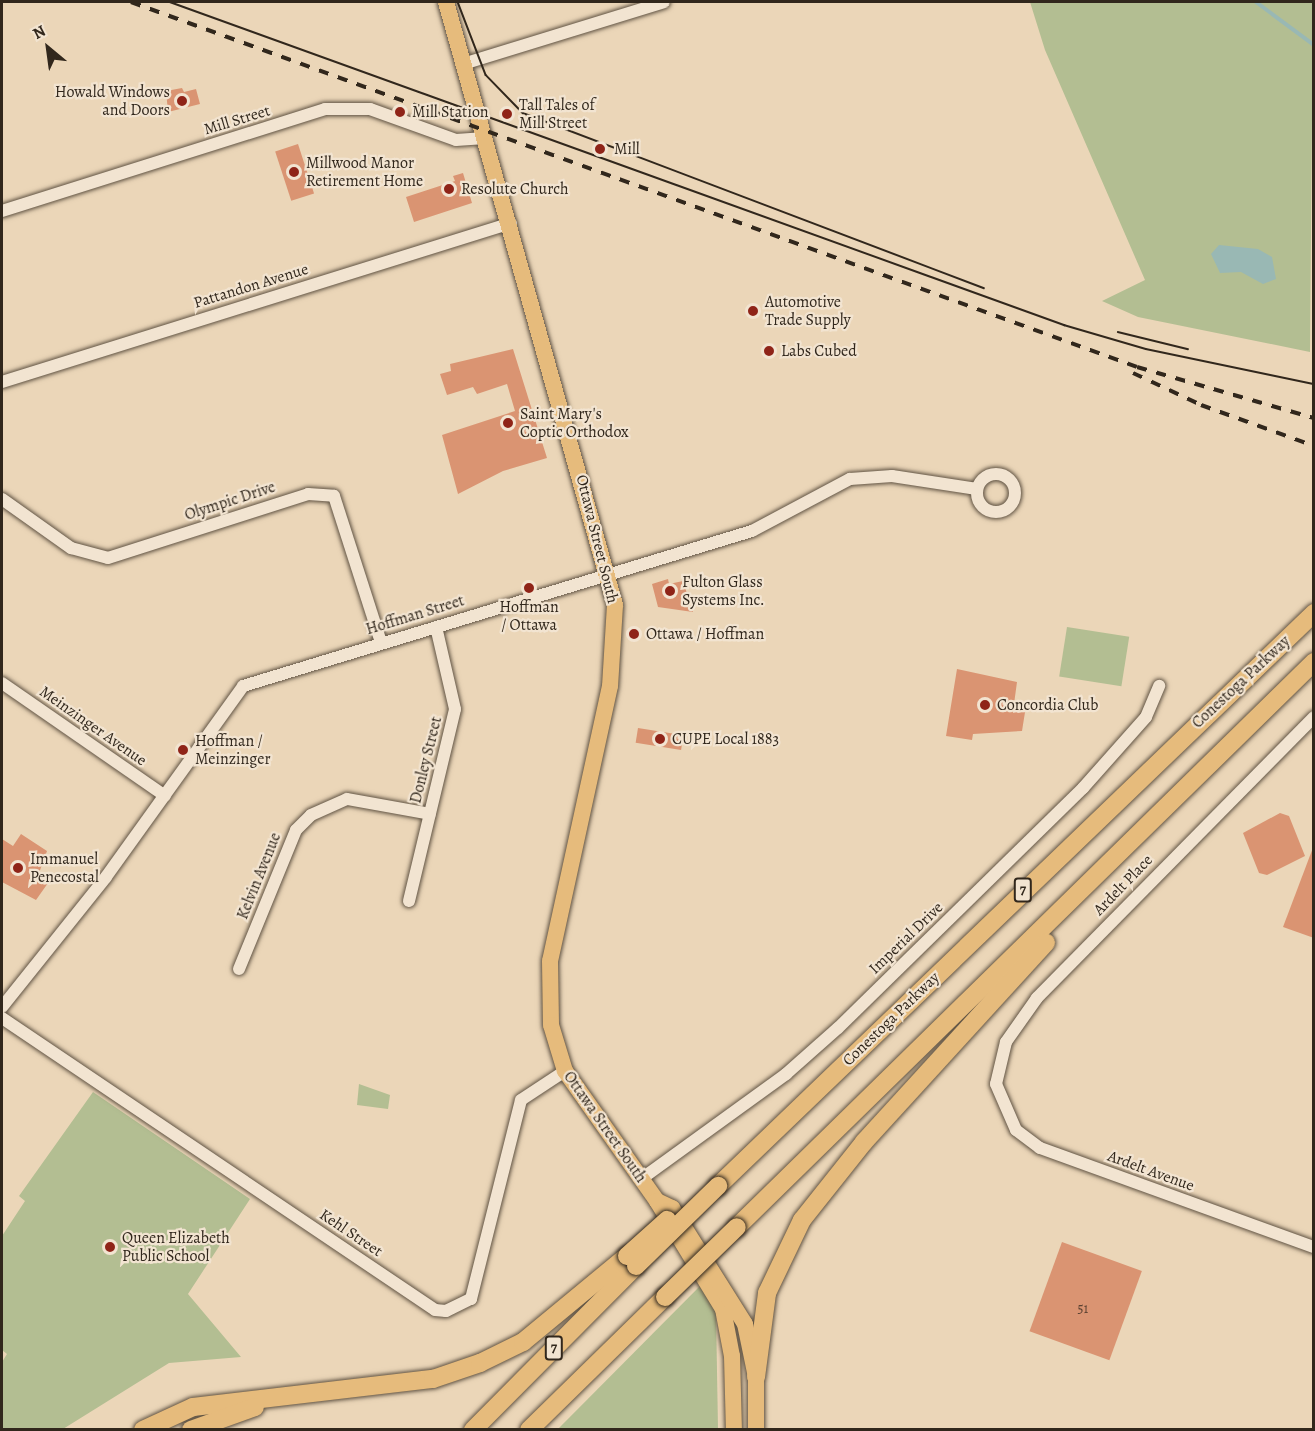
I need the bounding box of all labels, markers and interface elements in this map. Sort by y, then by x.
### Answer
north arrow [18,18,78,78]
text: N [29,20,50,45]
place label: Howald Windows and Doors [55,82,170,120]
marker: Howald Windows and Doors [175,94,189,108]
place label: Tall Tales of Mill Street [519,95,595,133]
street label: Mill Street [202,101,272,139]
place label: Mill Station [412,102,489,122]
marker: Mill Station [393,105,407,119]
marker: Tall Tales of Mill Street [500,107,514,121]
place label: Mill [614,139,640,159]
marker: Mill [591,140,609,158]
place label: Millwood Manor Retirement Home [306,153,423,191]
marker: Millwood Manor Retirement Home [287,165,301,179]
place label: Resolute Church [461,179,569,199]
marker: Resolute Church [442,182,456,196]
street label: Pattandon Avenue [191,259,311,313]
place label: Automotive Trade Supply [765,292,851,330]
marker: Automotive Trade Supply [746,304,760,318]
place label: Labs Cubed [781,341,857,361]
marker: Labs Cubed [762,344,776,358]
place label: Saint Mary's Coptic Orthodox [520,404,629,442]
marker: Saint Mary's Coptic Orthodox [501,416,515,430]
street label: Ottawa Street South [572,473,622,605]
street label: Olympic Drive [182,477,278,525]
place label: Fulton Glass Systems Inc. [682,572,765,610]
marker: Hoffman / Ottawa [522,581,536,595]
marker: Fulton Glass Systems Inc. [663,584,677,598]
street label: Hoffman Street [363,591,467,639]
place label: Hoffman / Ottawa [499,597,559,635]
place label: Ottawa / Hoffman [646,624,764,644]
marker: Ottawa / Hoffman [627,627,641,641]
street label: Conestoga Parkway [1188,632,1294,732]
street label: Meinzinger Avenue [36,682,150,770]
place label: Concordia Club [997,695,1098,715]
marker: Concordia Club [978,698,992,712]
street label: Donley Street [406,715,446,805]
place label: CUPE Local 1883 [672,729,779,749]
place label: Hoffman / Meinzinger [195,731,271,769]
marker: CUPE Local 1883 [653,732,667,746]
marker: Hoffman / Meinzinger [176,743,190,757]
street label: Kelvin Avenue [233,830,285,922]
place label: Immanuel Penecostal [30,849,99,887]
street label: Ardelt Place [1089,851,1157,919]
marker: Immanuel Penecostal [11,861,25,875]
road number: 7 [1012,878,1034,902]
street label: Imperial Drive [865,898,947,978]
street label: Conestoga Parkway [839,968,943,1070]
street label: Ottawa Street South [559,1068,651,1186]
street label: Ardelt Avenue [1105,1146,1197,1196]
street label: Kehl Street [316,1205,386,1261]
place label: Queen Elizabeth Public School [122,1228,230,1266]
marker: Queen Elizabeth Public School [103,1240,117,1254]
house number: 51 [1078,1301,1088,1317]
road number: 7 [544,1336,564,1360]

